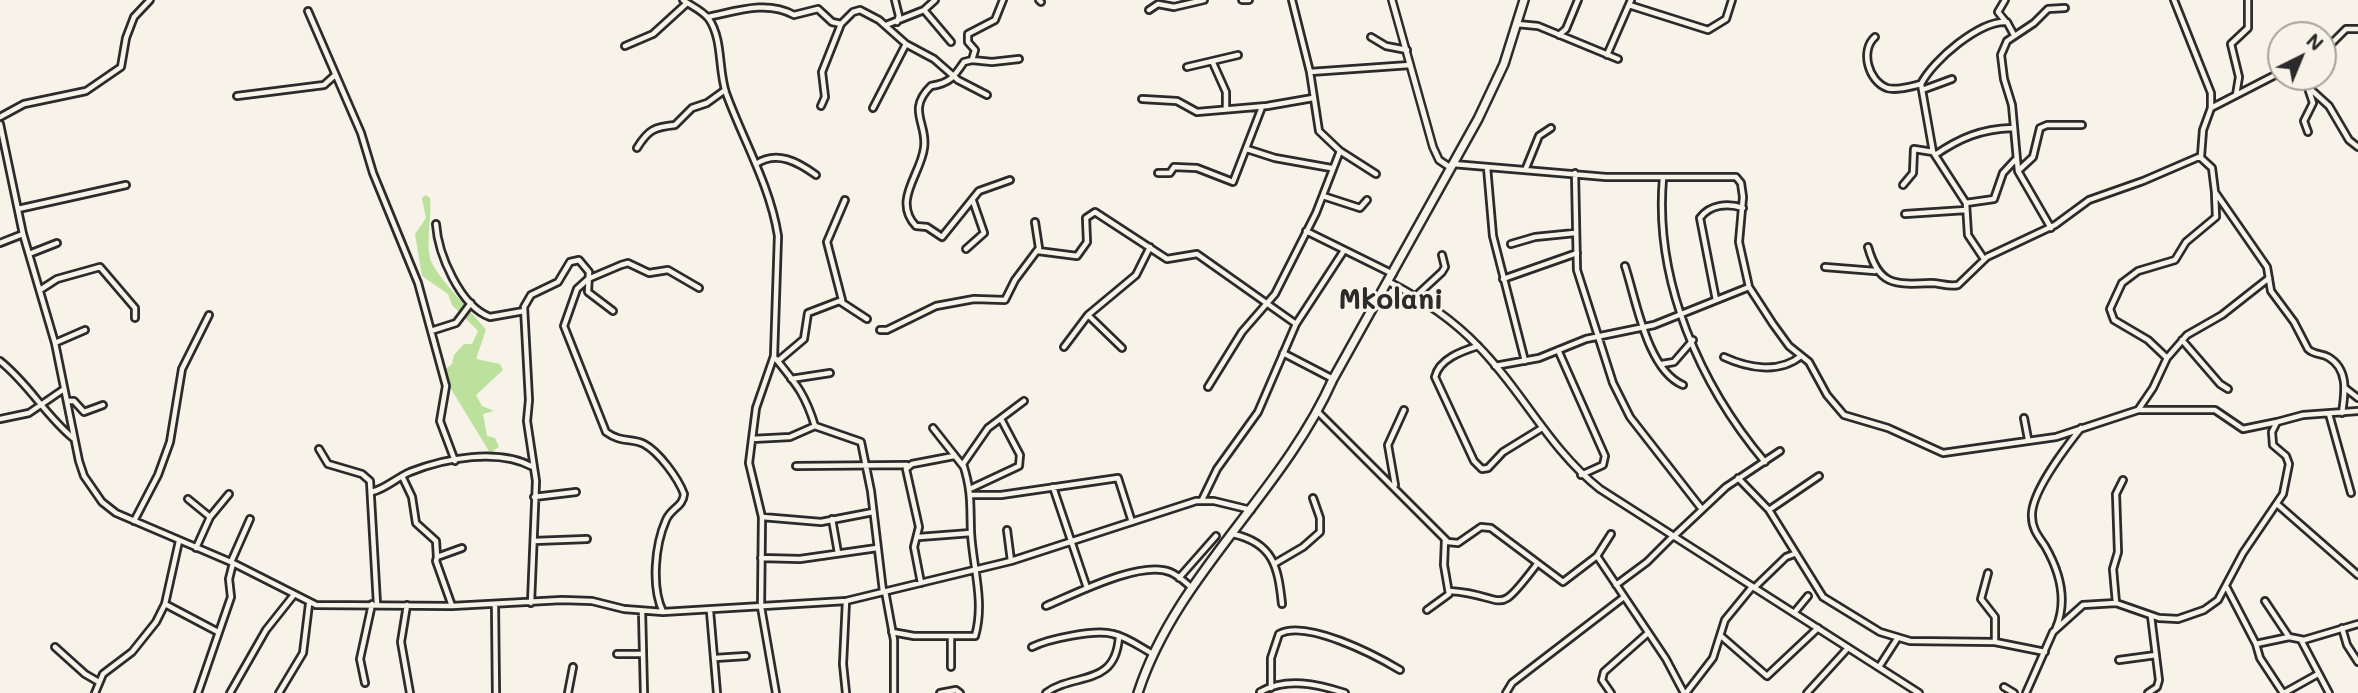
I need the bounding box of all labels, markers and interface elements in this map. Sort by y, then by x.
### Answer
north arrow [2267,21,2337,91]
text: N [2301,28,2329,56]
district label: Mkolani [1338,283,1444,317]

